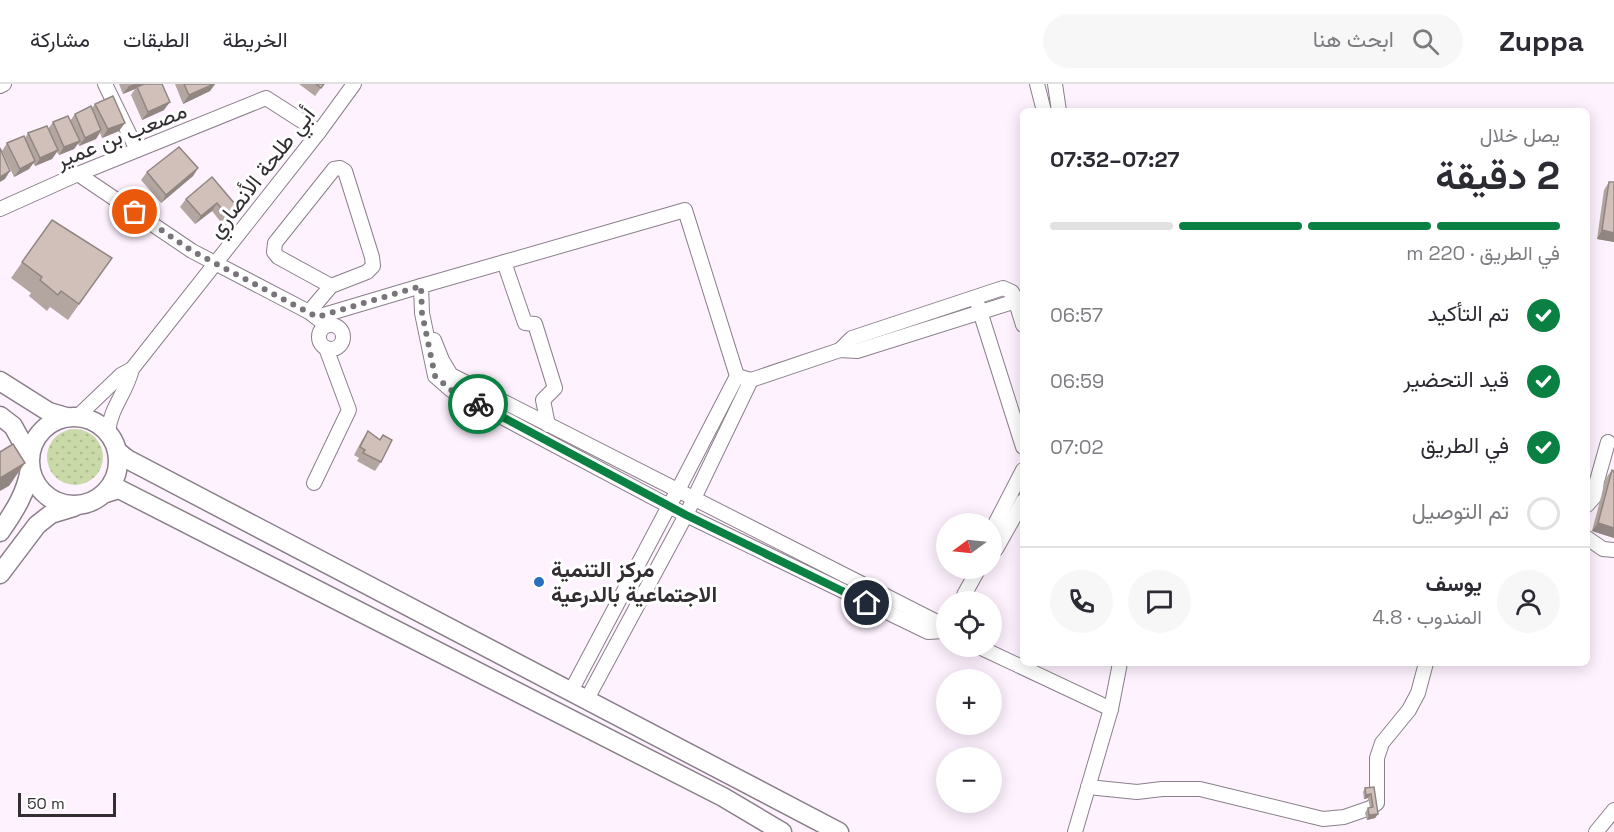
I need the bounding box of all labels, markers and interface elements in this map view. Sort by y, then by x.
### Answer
search box [1043,14,1463,68]
text: Zuppa [1499,23,1584,59]
text: ابحث هنا [1313,25,1394,53]
icon: search [1409,25,1442,58]
text: مشاركة [30,26,90,53]
text: الطبقات [123,26,190,53]
text: الخريطة [223,26,288,53]
street label: مصعب بن عمير [51,96,191,174]
street label: أبي طلحة الأنصاري [201,101,325,246]
text: يصل خلال [1480,122,1560,148]
text: 07:27–07:32 [1050,145,1179,173]
text: 2 دقيقة [1435,151,1560,200]
pin [109,186,160,237]
icon: bag [118,195,151,228]
text: في الطريق · 220 m [1406,240,1560,266]
text: تم التأكيد [1428,299,1509,327]
icon: check [1527,299,1560,332]
text: 06:57 [1050,302,1103,328]
text: قيد التحضير [1403,365,1509,393]
icon: check [1527,365,1560,398]
text: 06:59 [1050,368,1104,394]
courier [448,374,508,434]
icon: bike [462,388,495,421]
text: في الطريق [1420,431,1509,459]
icon: check [1527,431,1560,464]
text: 07:02 [1050,434,1104,460]
text: تم التوصيل [1412,497,1509,525]
north arrow [936,513,1002,579]
map controls [936,513,1002,813]
place label: مركز التنمية الاجتماعية بالدرعية [551,555,717,608]
text: يوسف [1426,569,1482,597]
button: phone [1050,570,1113,633]
button: chat [1128,570,1191,633]
button: person [1497,570,1560,633]
marker: مركز التنمية الاجتماعية بالدرعية [532,575,546,589]
pin [841,577,892,628]
icon: home [850,586,883,619]
button: locate [936,591,1002,657]
text: المندوب · 4.8 [1372,604,1482,630]
button: + [936,669,1002,735]
button: − [936,747,1002,813]
scale bar [18,790,116,818]
text: 50 m [27,793,65,814]

